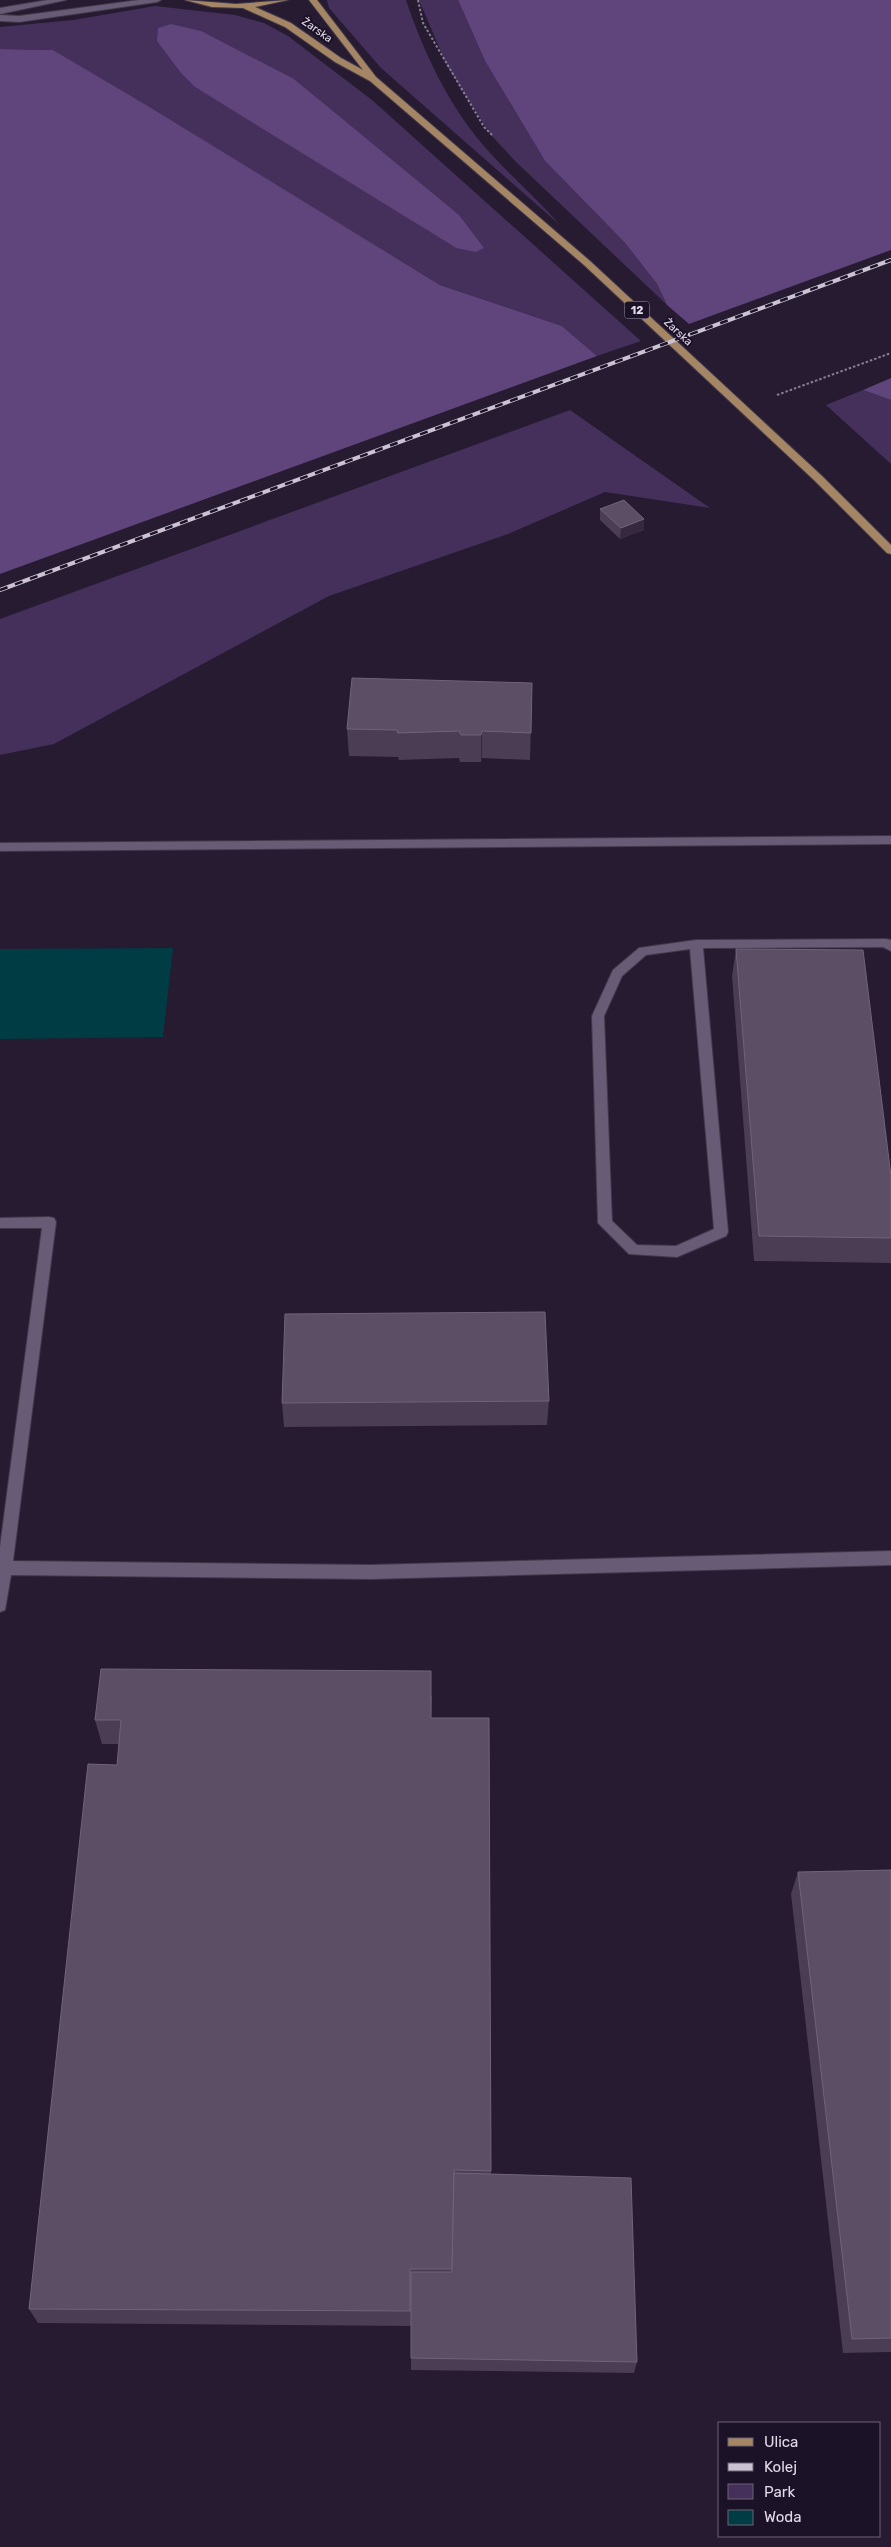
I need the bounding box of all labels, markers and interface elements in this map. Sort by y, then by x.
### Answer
street label: Żarska [299,14,335,45]
road number: 12 [624,302,650,318]
street label: Żarska [661,315,696,348]
legend [718,2422,881,2537]
text: Ulica [764,2433,798,2451]
text: Kolej [764,2458,797,2476]
text: Park [764,2483,795,2501]
text: Woda [764,2508,802,2526]

